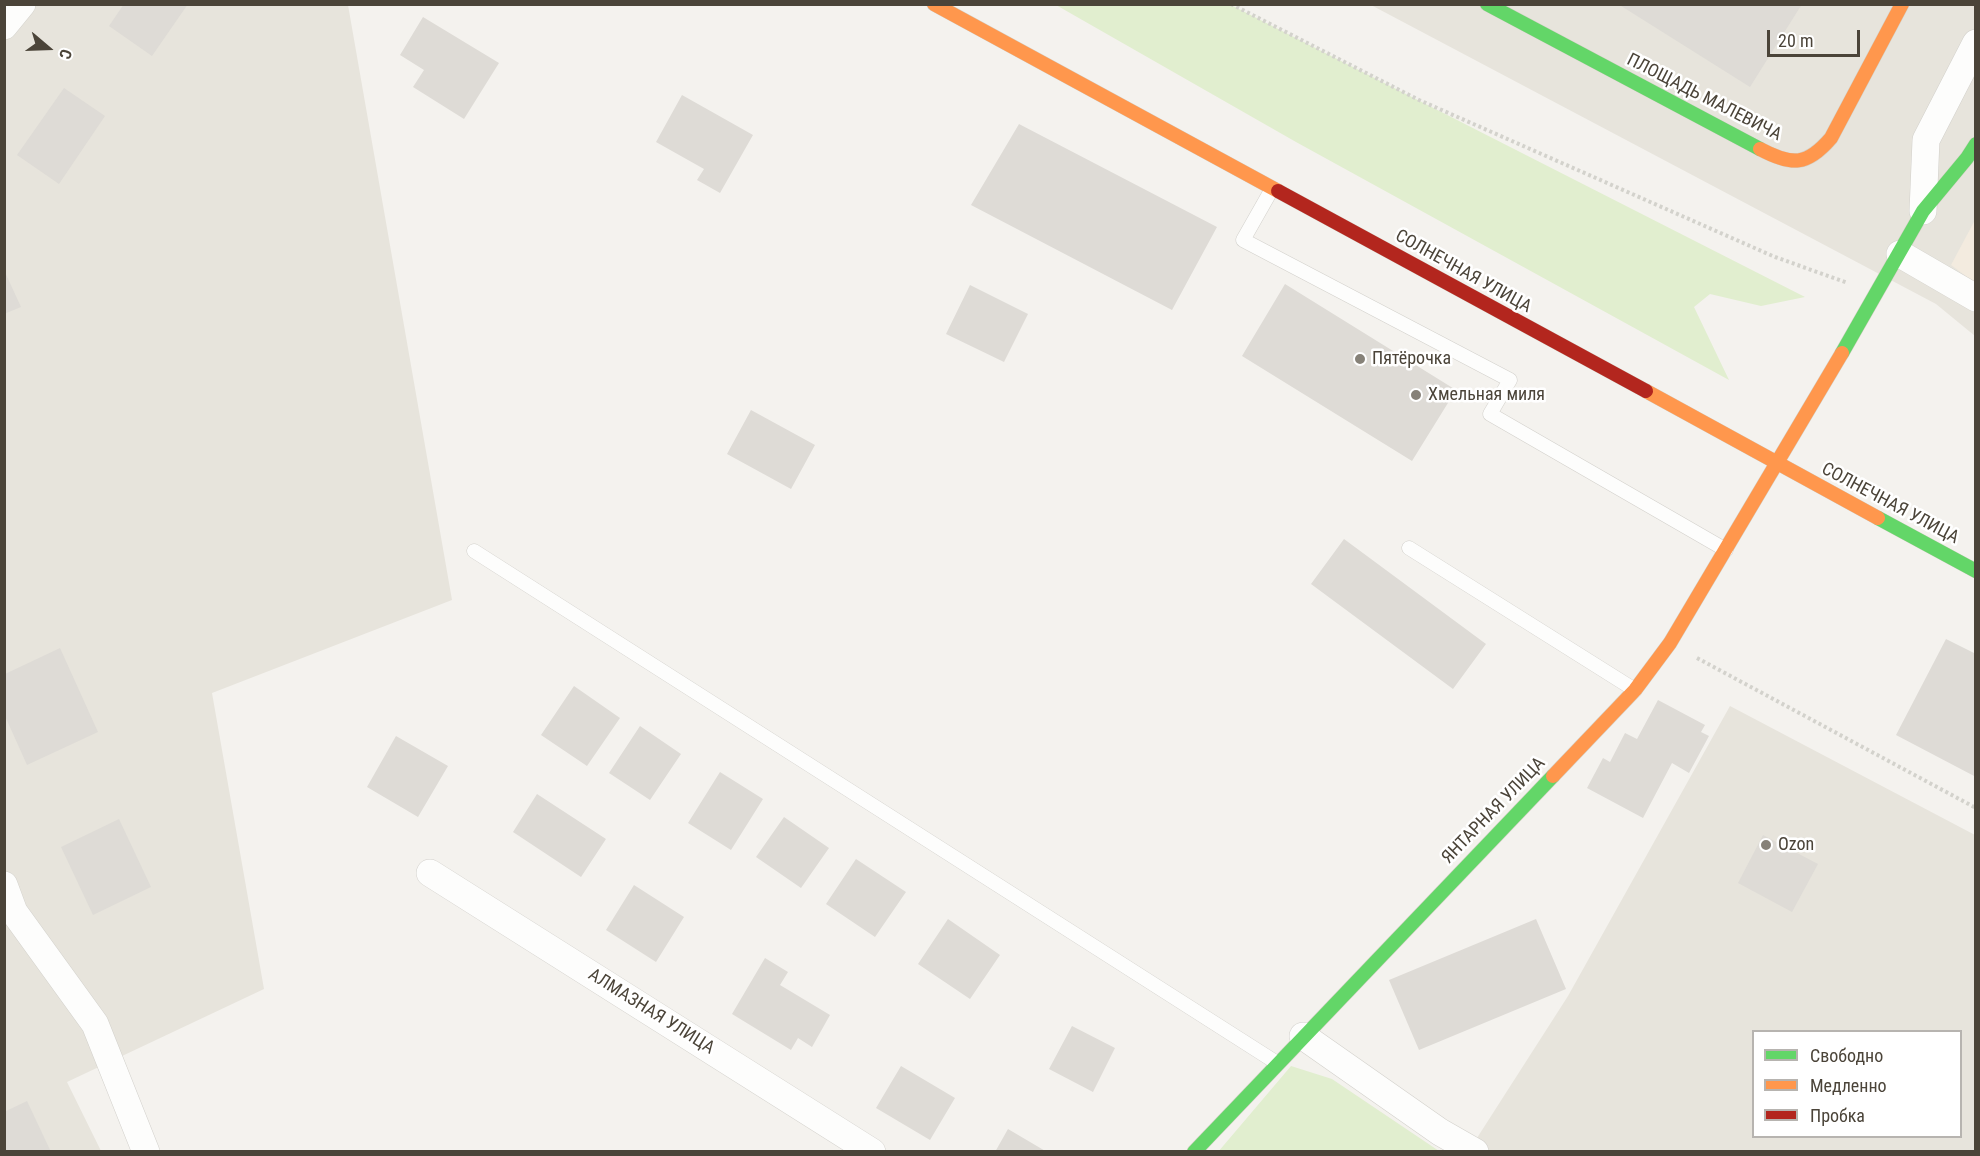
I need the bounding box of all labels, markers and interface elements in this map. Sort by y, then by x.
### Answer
north arrow [18,18,78,78]
scale bar [1770,18,1863,56]
text: 20 m [1778,30,1813,51]
text: С [55,47,76,61]
street label: ПЛОЩАДЬ МАЛЕВИЧА [1623,50,1785,146]
street label: СОЛНЕЧНАЯ УЛИЦА [1391,226,1535,318]
place label: Пятёрочка [1372,348,1451,370]
marker: Пятёрочка [1353,352,1367,366]
place label: Хмельная миля [1428,384,1545,406]
marker: Хмельная миля [1409,388,1423,402]
street label: СОЛНЕЧНАЯ УЛИЦА [1818,459,1962,549]
street label: ЯНТАРНАЯ УЛИЦА [1438,753,1550,869]
place label: Ozon [1778,834,1814,856]
marker: Ozon [1759,838,1773,852]
street label: АЛМАЗНАЯ УЛИЦА [584,965,718,1059]
legend [1752,1030,1962,1138]
text: Свободно [1810,1045,1883,1066]
text: Медленно [1810,1075,1887,1096]
text: Пробка [1810,1105,1865,1126]

